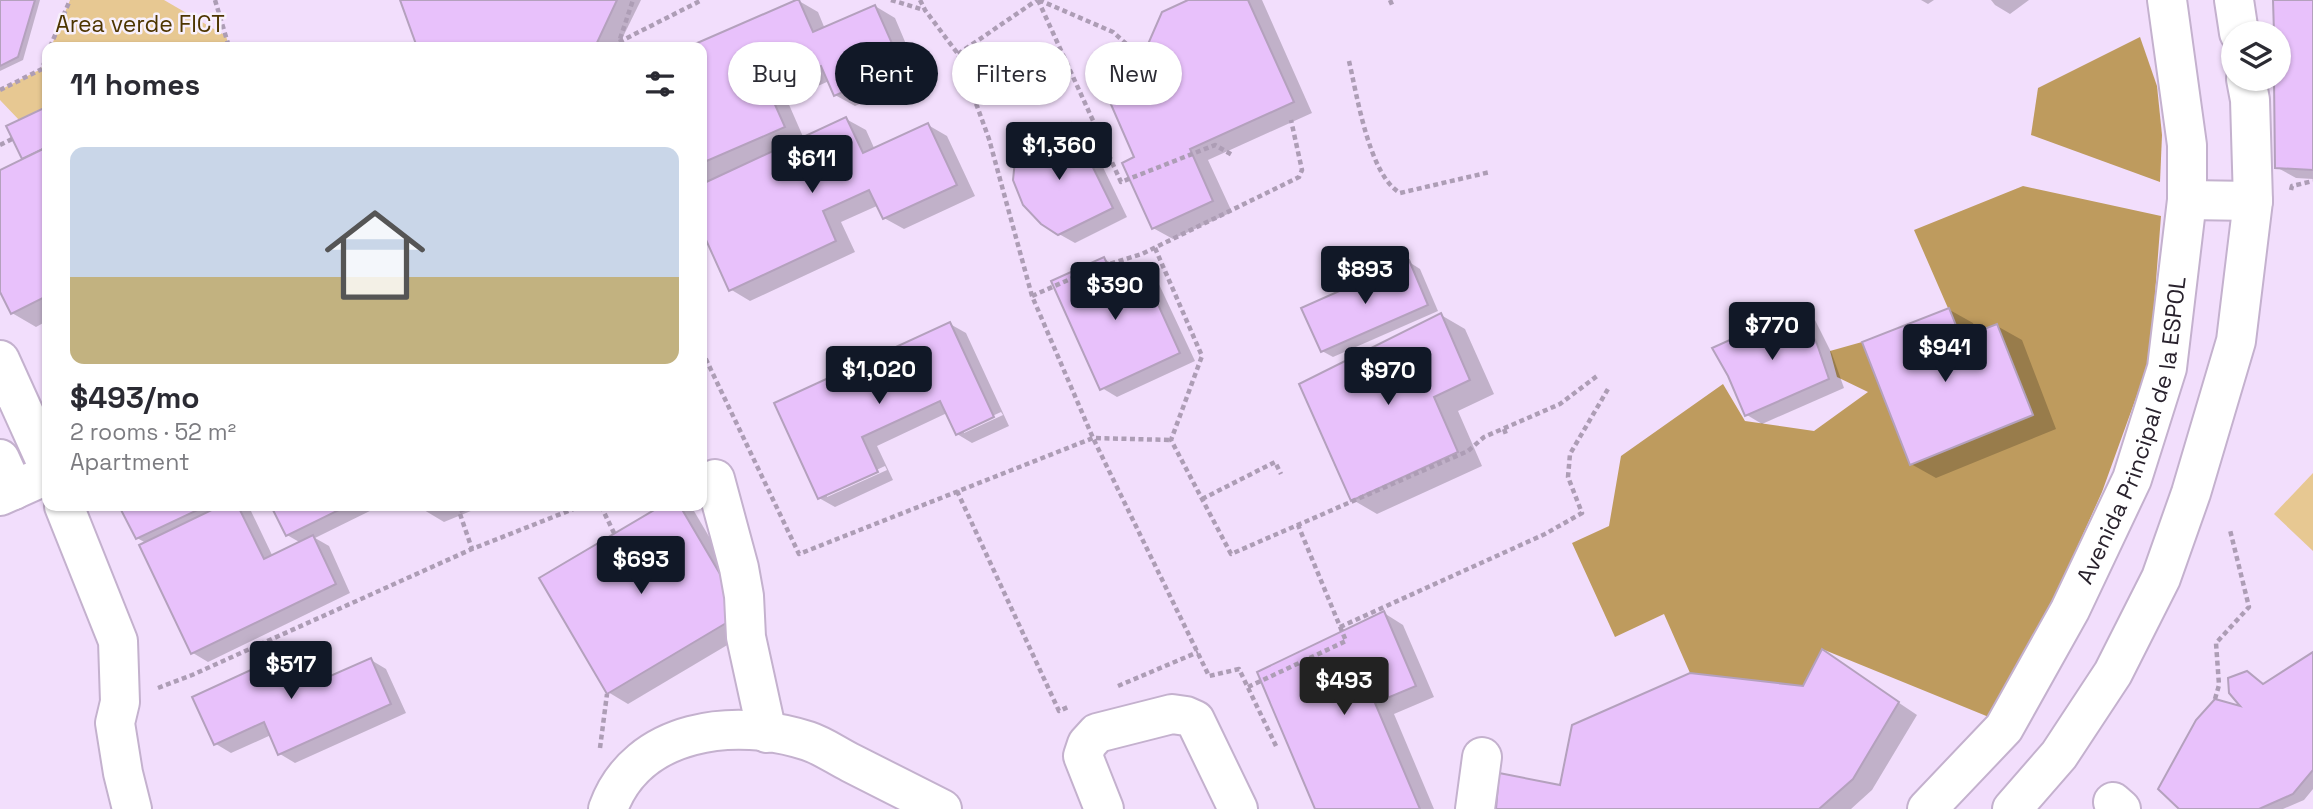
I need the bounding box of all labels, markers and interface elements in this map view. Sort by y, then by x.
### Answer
park label: Area verde FICT [55,9,225,39]
map controls [2221,21,2291,91]
button: layers [2221,21,2291,91]
chip: Buy [728,42,821,105]
chip: Rent [835,42,938,105]
chip: Filters [952,42,1071,105]
chip: New [1085,42,1182,105]
text: 11 homes [70,65,200,104]
icon: filters [641,65,679,103]
pin: $1,360 [1002,122,1116,182]
text: $1,360 [1022,130,1096,160]
pin: $611 [771,136,853,195]
text: $611 [788,143,836,173]
icon: home [312,192,438,318]
pin: $893 [1324,246,1406,306]
text: $893 [1337,254,1393,284]
pin: $390 [1074,262,1156,322]
text: $390 [1086,270,1144,300]
street label: Avenida Principal de la ESPOL [2070,275,2193,589]
pin: $770 [1731,302,1813,362]
text: $770 [1745,310,1799,340]
pin: $941 [1904,324,1986,384]
text: $941 [1919,332,1971,362]
pin: $1,020 [822,346,936,406]
pin: $970 [1347,348,1429,407]
text: $1,020 [842,354,916,384]
text: $970 [1360,355,1416,385]
text: $493/mo [70,378,200,417]
text: 2 rooms · 52 m² [70,417,236,447]
text: Apartment [70,447,190,477]
pin: $693 [600,536,682,596]
text: $693 [613,544,669,574]
pin: $517 [250,642,332,701]
text: $517 [266,649,316,679]
pin: $493 [1303,658,1385,717]
text: $493 [1316,665,1372,695]

